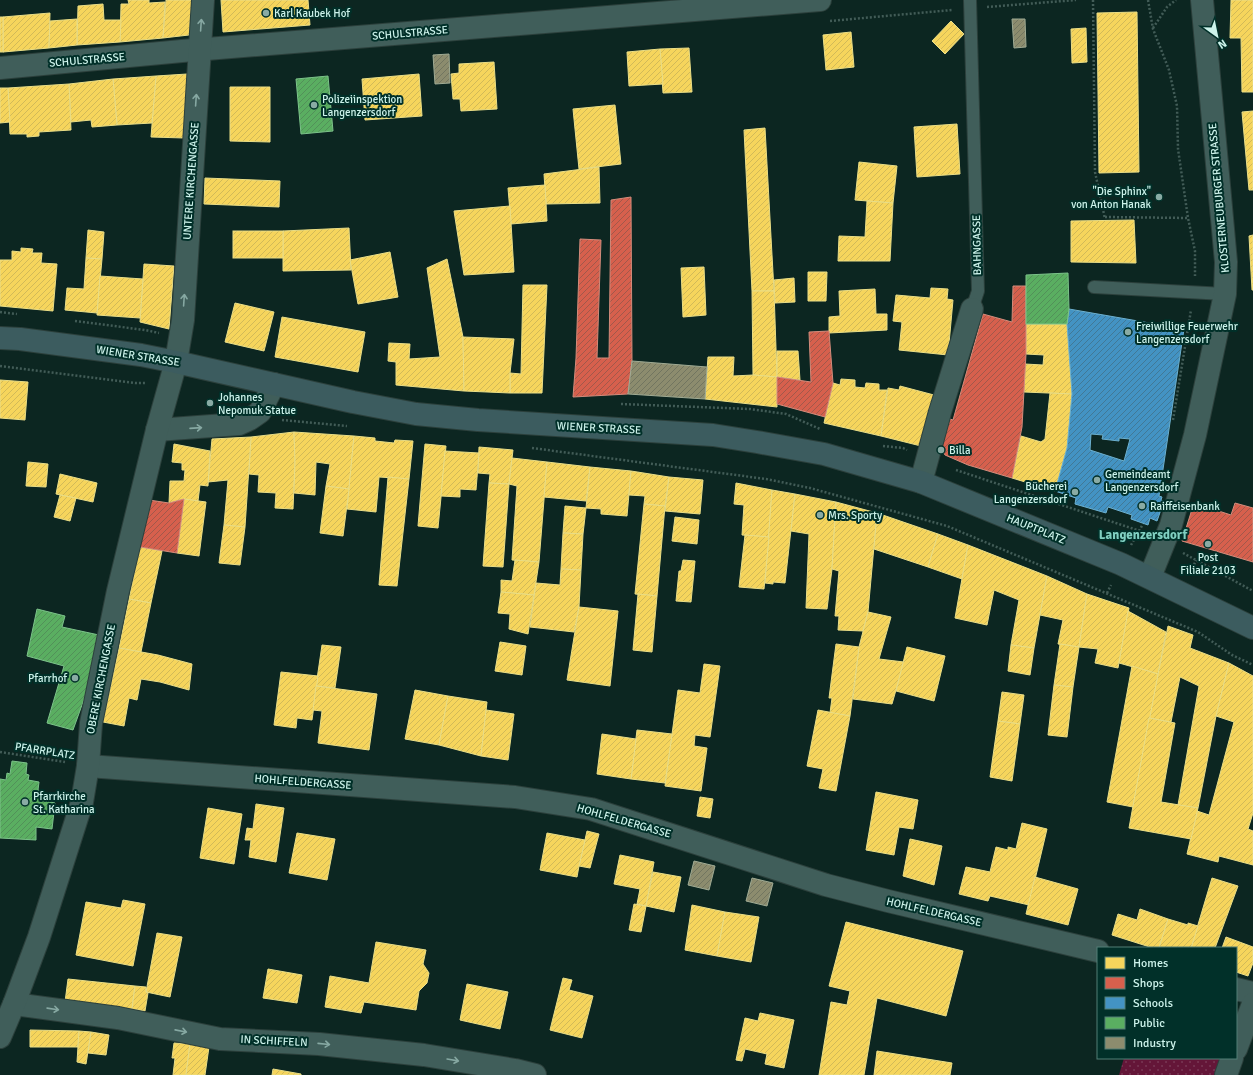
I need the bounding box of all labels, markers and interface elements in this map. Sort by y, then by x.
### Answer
place label: Karl Kaubek Hof [274,7,351,20]
marker: Karl Kaubek Hof [261,8,271,18]
north arrow [1197,16,1237,56]
one-way arrow [198,19,205,32]
street label: SCHULSTRASSE [372,23,448,43]
text: N [1215,36,1229,52]
street label: SCHULSTRASSE [49,50,125,70]
place label: Polizeiinspektion Langenzersdorf [322,93,402,119]
one-way arrow [193,94,200,107]
marker: Polizeiinspektion Langenzersdorf [309,100,319,110]
street label: UNTERE KIRCHENGASSE [180,122,202,240]
street label: KLOSTERNEUBURGER STRASSE [1206,123,1232,273]
place label: "Die Sphinx" von Anton Hanak [1071,185,1151,211]
marker: "Die Sphinx" von Anton Hanak [1154,192,1164,202]
street label: BAHNGASSE [970,215,984,275]
one-way arrow [180,294,187,307]
place label: Freiwillige Feuerwehr Langenzersdorf [1136,320,1238,346]
marker: Freiwillige Feuerwehr Langenzersdorf [1123,327,1133,337]
street label: WIENER STRASSE [95,343,181,369]
place label: Johannes Nepomuk Statue [218,391,296,417]
marker: Johannes Nepomuk Statue [205,398,215,408]
street label: WIENER STRASSE [556,419,642,437]
one-way arrow [189,424,202,431]
place label: Billa [949,444,971,457]
marker: Billa [936,445,946,455]
place label: Gemeindeamt Langenzersdorf [1105,468,1180,494]
marker: Gemeindeamt Langenzersdorf [1092,475,1102,485]
place label: Bücherei Langenzersdorf [994,480,1068,506]
marker: Bücherei Langenzersdorf [1070,487,1080,497]
place label: Raiffeisenbank [1150,500,1220,513]
marker: Raiffeisenbank [1137,501,1147,511]
place label: Mrs. Sporty [828,509,883,522]
marker: Mrs. Sporty [815,510,825,520]
street label: HAUPTPLATZ [1005,511,1067,547]
district label: Langenzersdorf [1099,527,1188,543]
marker: Post Filiale 2103 [1203,539,1213,549]
place label: Post Filiale 2103 [1180,551,1236,577]
street label: OBERE KIRCHENGASSE [84,623,118,735]
place label: Pfarrhof [28,672,68,685]
marker: Pfarrhof [70,673,80,683]
street label: PFARRPLATZ [14,740,76,762]
street label: HOHLFELDERGASSE [254,772,352,792]
place label: Pfarrkirche St. Katharina [33,790,95,816]
marker: Pfarrkirche St. Katharina [20,797,30,807]
street label: HOHLFELDERGASSE [575,801,673,841]
street label: HOHLFELDERGASSE [885,895,983,929]
legend [1097,947,1237,1059]
text: Homes [1133,956,1168,971]
text: Shops [1133,976,1164,991]
text: Schools [1133,996,1173,1011]
one-way arrow [46,1005,59,1013]
text: Public [1133,1016,1165,1031]
one-way arrow [174,1027,187,1035]
street label: IN SCHIFFELN [240,1033,308,1049]
text: Industry [1133,1036,1176,1051]
one-way arrow [317,1041,330,1048]
one-way arrow [446,1056,459,1064]

